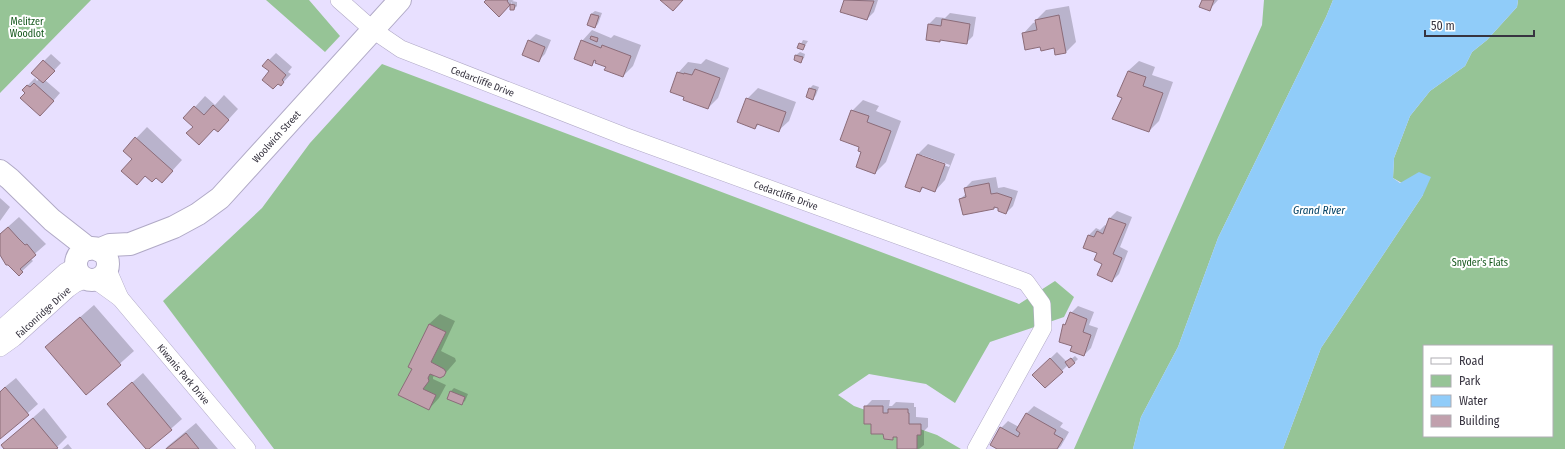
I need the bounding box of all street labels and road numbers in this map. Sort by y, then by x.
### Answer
street label: Cedarcliffe Drive [449,64,516,100]
street label: Woolwich Street [250,108,304,166]
street label: Cedarcliffe Drive [752,179,819,213]
street label: Falconridge Drive [13,285,74,341]
street label: Kiwanis Park Drive [154,342,212,407]

